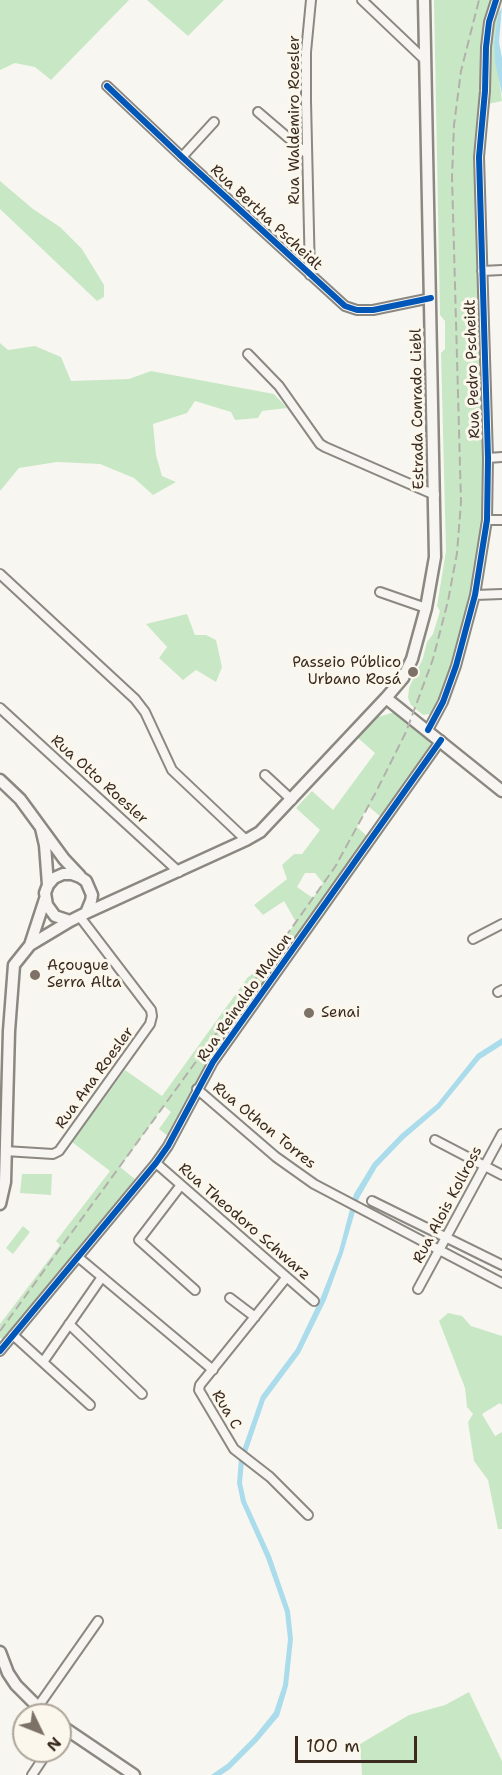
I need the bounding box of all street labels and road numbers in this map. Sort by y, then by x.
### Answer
street label: Rua Waldemiro Roesler [286,35,304,205]
street label: Rua Bertha Pscheidt [206,161,326,275]
street label: Rua Pedro Pscheidt [462,299,484,439]
street label: Estrada Conrado Liebl [408,328,428,490]
street label: Rua Otto Roesler [47,732,151,828]
street label: Rua Reinaldo Mallon [194,931,296,1065]
street label: Rua Ana Roesler [52,1024,138,1132]
street label: Rua Othon Torres [209,1079,319,1173]
street label: Rua Alois Kollross [410,1143,486,1267]
street label: Rua Theodoro Schwarz [174,1160,314,1284]
street label: Rua C [207,1387,245,1433]

